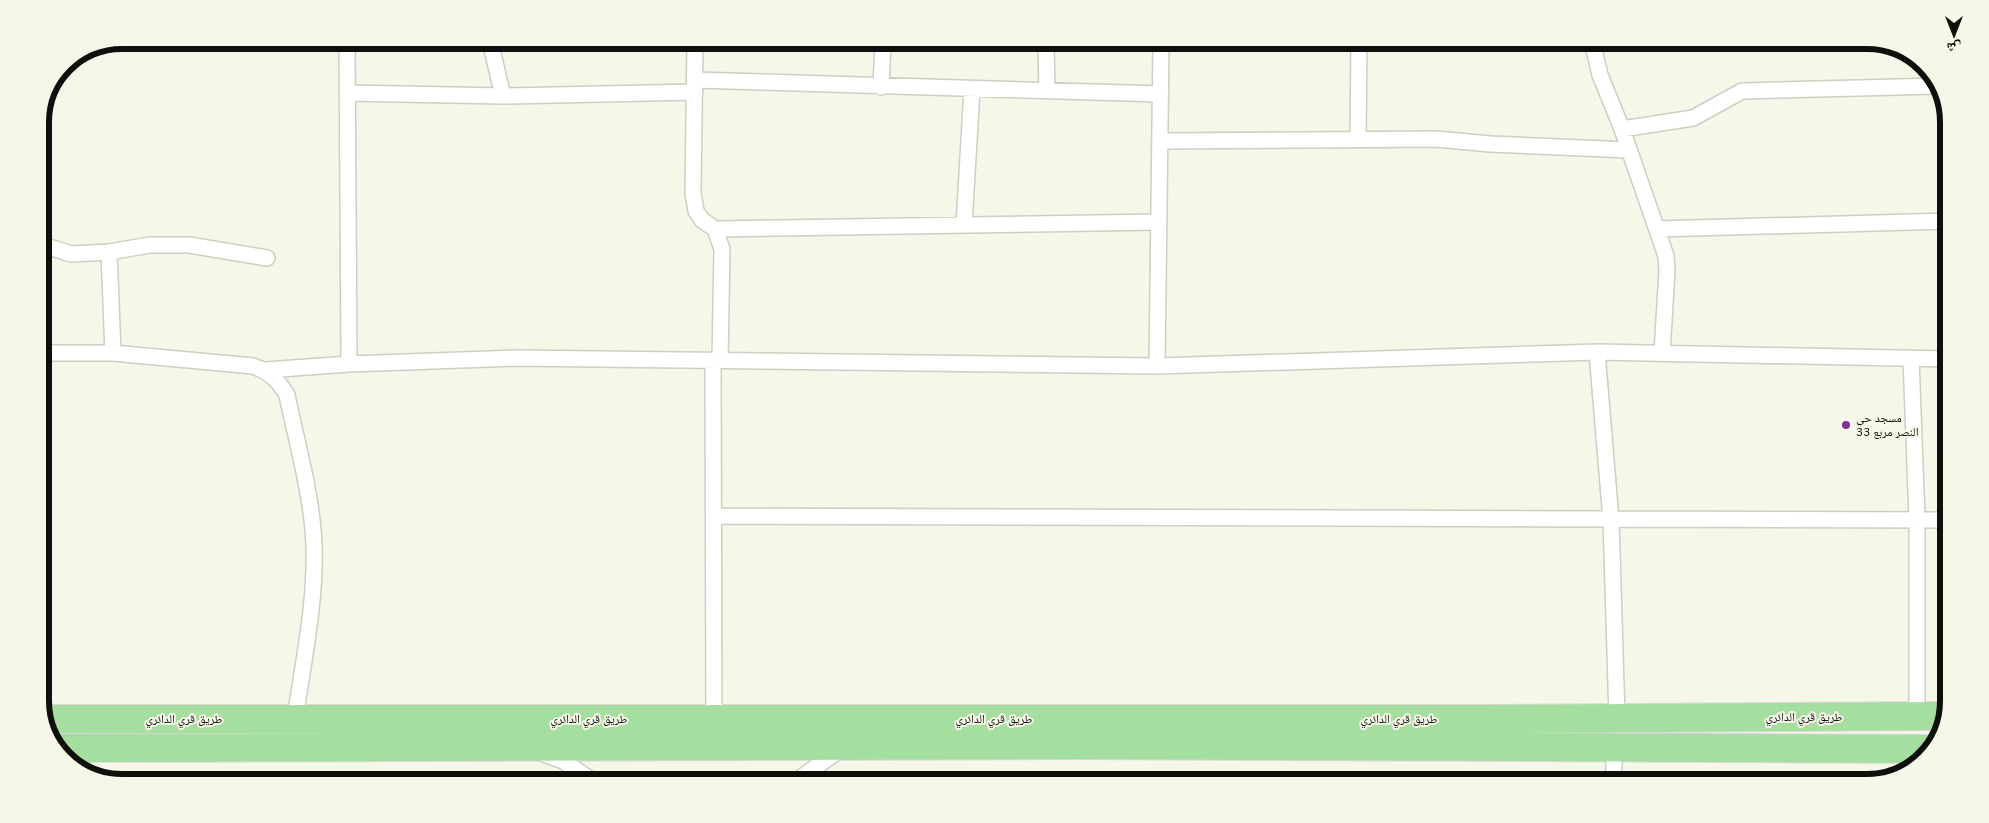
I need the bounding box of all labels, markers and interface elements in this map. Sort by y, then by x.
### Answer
north arrow [1929,10,1979,60]
text: ش [1946,39,1961,57]
place label: مسجد حي النصر مربع 33 [1856,410,1919,439]
marker: مسجد حي النصر مربع 33 [1840,419,1852,431]
street label: طريق قري الدائري [1765,709,1843,727]
street label: طريق قري الدائري [145,711,223,729]
street label: طريق قري الدائري [550,711,628,729]
street label: طريق قري الدائري [955,711,1033,729]
street label: طريق قري الدائري [1360,711,1438,729]

